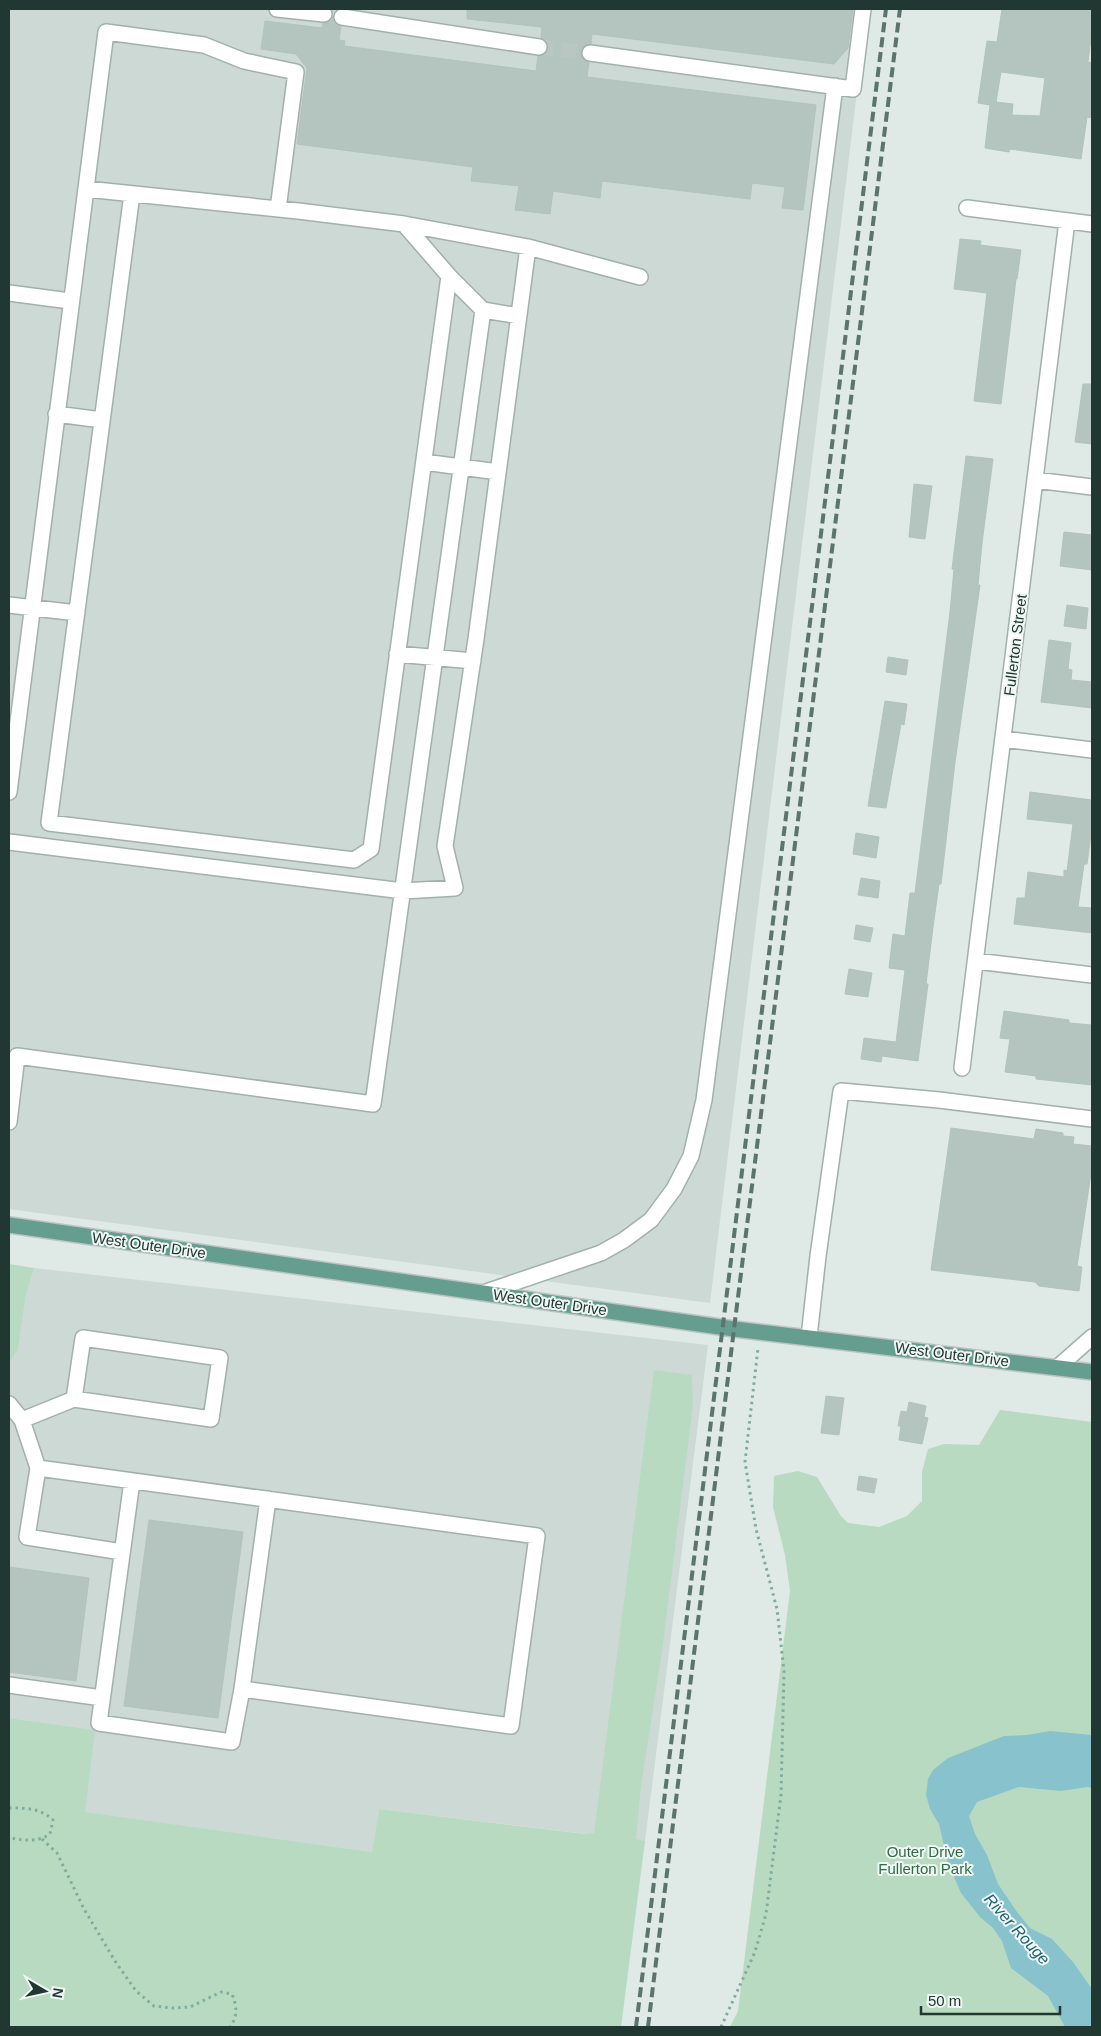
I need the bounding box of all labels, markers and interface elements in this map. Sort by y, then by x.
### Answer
street label: Fullerton Street [1000,592,1030,697]
street label: West Outer Drive [91,1229,207,1261]
street label: West Outer Drive [492,1286,608,1318]
street label: West Outer Drive [894,1339,1010,1369]
park label: Outer Drive Fullerton Park [878,1843,972,1877]
water label: River Rouge [981,1890,1053,1968]
north arrow [20,1966,70,2016]
scale bar [921,1984,1060,2016]
text: N [49,1987,67,1999]
text: 50 m [928,1992,961,2009]

